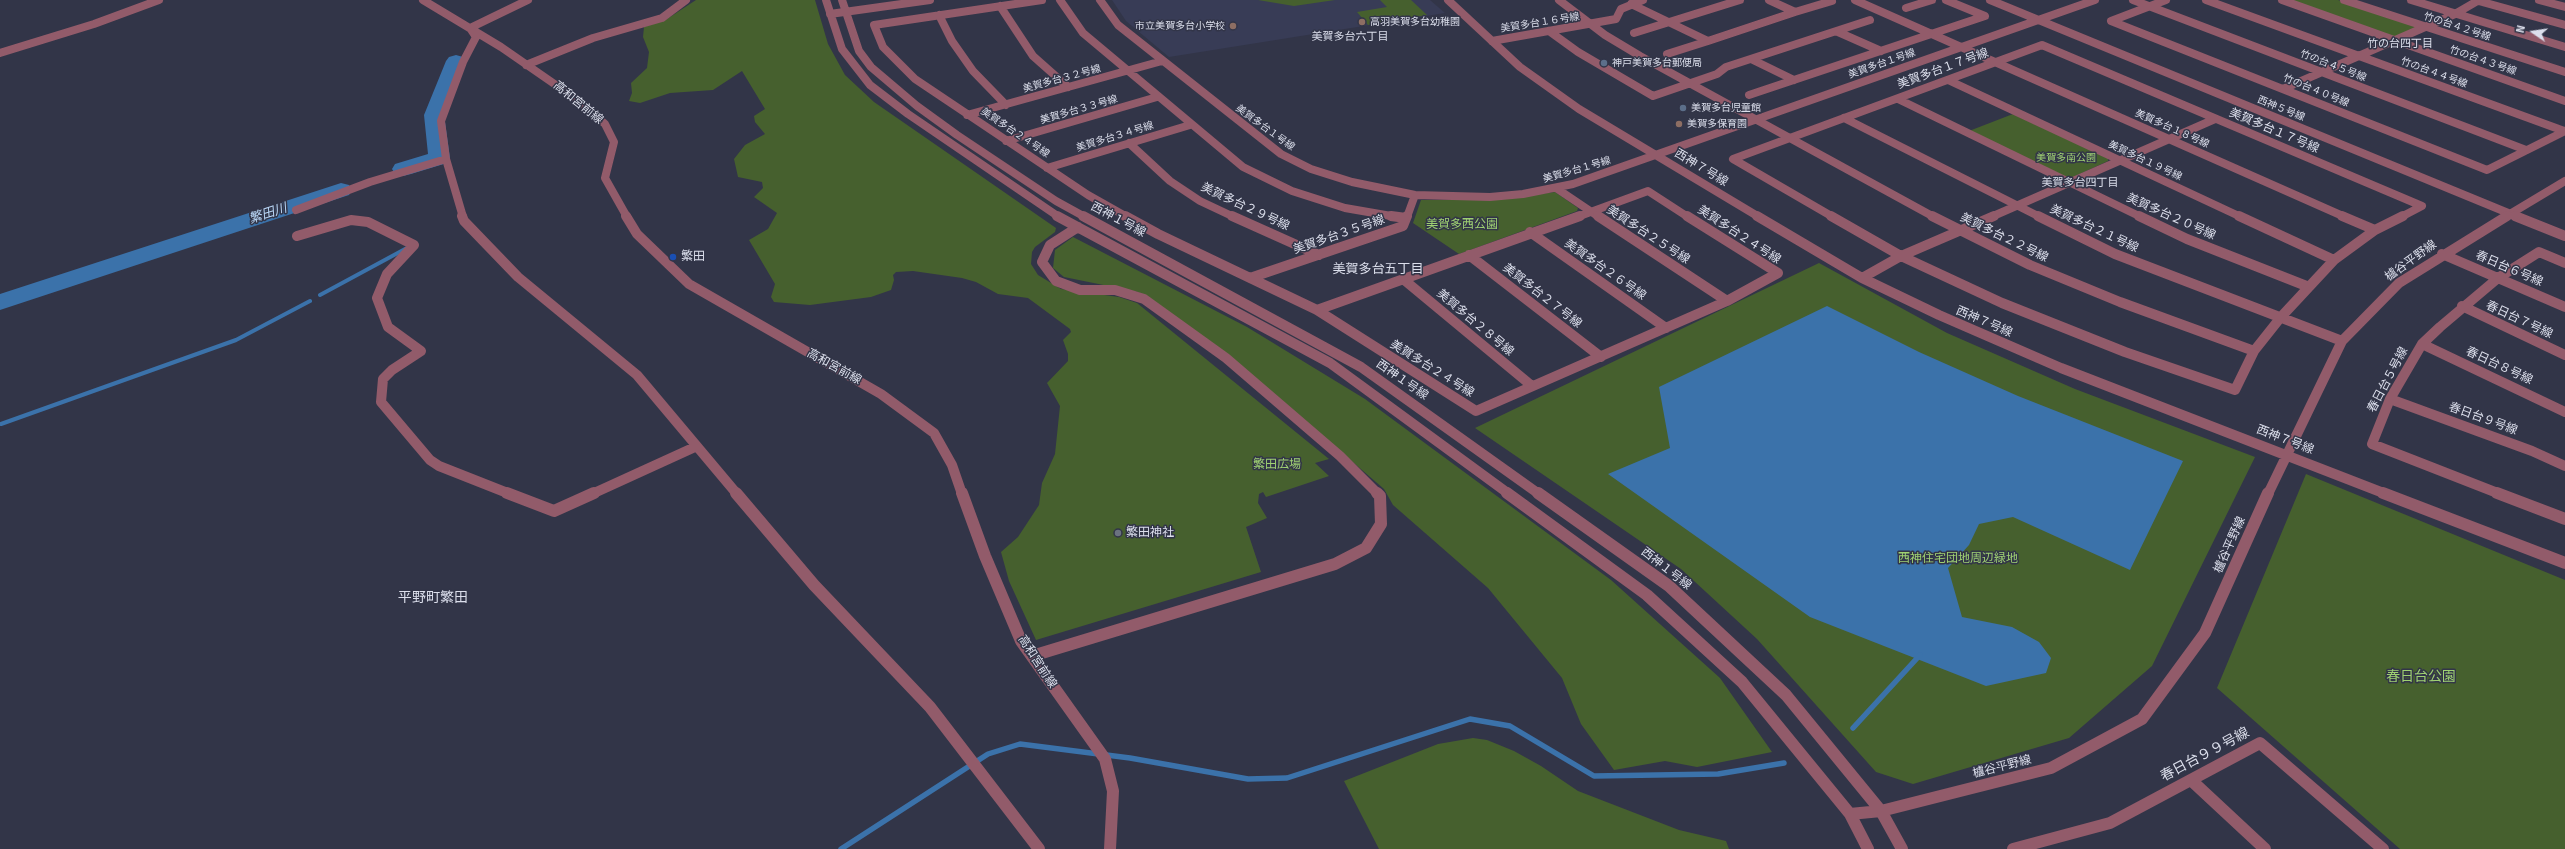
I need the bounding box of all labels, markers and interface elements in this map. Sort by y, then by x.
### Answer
street label: 竹の台４２号線 [2422,10,2492,44]
street label: 美賀多台１６号線 [1500,11,1580,35]
north arrow [2513,12,2553,52]
place label: 高羽美賀多台幼稚園 [1370,16,1460,28]
marker: 高羽美賀多台幼稚園 [1357,17,1367,27]
place label: 市立美賀多台小学校 [1135,20,1225,32]
marker: 市立美賀多台小学校 [1228,21,1238,31]
text: N [2514,24,2528,34]
district label: 美賀多台六丁目 [1312,30,1388,44]
district label: 竹の台四丁目 [2367,37,2433,51]
street label: 竹の台４３号線 [2448,44,2518,78]
street label: 美賀多台１７号線 [1895,46,1991,92]
street label: 美賀多台１号線 [1847,47,1917,81]
street label: 竹の台４５号線 [2298,48,2368,84]
street label: 竹の台４４号線 [2399,55,2469,91]
place label: 神戸美賀多台郵便局 [1612,57,1702,69]
marker: 神戸美賀多台郵便局 [1599,58,1609,68]
street label: 美賀多台３２号線 [1022,63,1102,95]
street label: 竹の台４０号線 [2281,72,2351,110]
street label: 高和宮前線 [550,79,606,127]
street label: 美賀多台３３号線 [1039,93,1119,127]
street label: 西神５号線 [2256,94,2306,124]
place label: 美賀多台児童館 [1691,102,1761,114]
street label: 美賀多台１号線 [1233,103,1297,153]
marker: 美賀多台児童館 [1678,103,1688,113]
street label: 美賀多台２４号線 [978,106,1052,160]
street label: 美賀多台１７号線 [2227,106,2321,156]
street label: 美賀多台１８号線 [2133,107,2211,151]
place label: 美賀多保育園 [1687,118,1747,130]
marker: 美賀多保育園 [1674,119,1684,129]
street label: 美賀多台３４号線 [1075,120,1155,154]
street label: 美賀多台１９号線 [2106,139,2184,183]
street label: 西神７号線 [1672,146,1730,190]
park label: 美賀多南公園 [2036,152,2096,164]
street label: 美賀多台１号線 [1542,155,1612,185]
district label: 美賀多台四丁目 [2042,176,2118,190]
street label: 美賀多台２９号線 [1198,180,1292,234]
street label: 美賀多台２０号線 [2124,191,2218,243]
street label: 西神１号線 [1088,200,1148,240]
water label: 繁田川 [247,201,289,227]
street label: 美賀多台２１号線 [2047,202,2141,256]
street label: 美賀多台２５号線 [1604,203,1692,267]
street label: 美賀多台２４号線 [1695,203,1783,267]
street label: 美賀多台２２号線 [1958,210,2050,266]
street label: 美賀多台３５号線 [1291,213,1387,257]
park label: 美賀多西公園 [1426,218,1498,232]
street label: 美賀多台２６号線 [1562,237,1648,303]
street label: 櫨谷平野線 [2382,238,2440,284]
street label: 春日台６号線 [2473,248,2545,290]
place label: 繁田 [681,250,705,264]
marker: 繁田 [668,252,678,262]
street label: 美賀多台２７号線 [1500,261,1584,331]
district label: 美賀多台五丁目 [1333,262,1423,278]
street label: 美賀多台２８号線 [1434,287,1516,359]
street label: 春日台７号線 [2483,298,2555,342]
street label: 西神７号線 [1954,304,2014,340]
street label: 美賀多台２４号線 [1387,337,1477,401]
street label: 春日台８号線 [2463,344,2535,388]
street label: 春日台５号線 [2365,345,2411,415]
street label: 高和宮前線 [804,346,864,388]
street label: 西神１号線 [1373,357,1431,403]
street label: 春日台９号線 [2447,400,2519,438]
street label: 西神７号線 [2254,423,2316,457]
park label: 繁田広場 [1253,458,1301,472]
street label: 櫨谷平野線 [2211,515,2249,575]
place label: 繁田神社 [1126,526,1174,540]
marker: 繁田神社 [1113,528,1123,538]
street label: 西神１号線 [1638,545,1694,593]
park label: 西神住宅団地周辺緑地 [1898,552,2018,566]
district label: 平野町繁田 [398,590,468,606]
street label: 高和宮前線 [1015,633,1059,691]
park label: 春日台公園 [2386,669,2456,685]
street label: 春日台９９号線 [2158,725,2252,785]
street label: 櫨谷平野線 [1971,753,2033,781]

